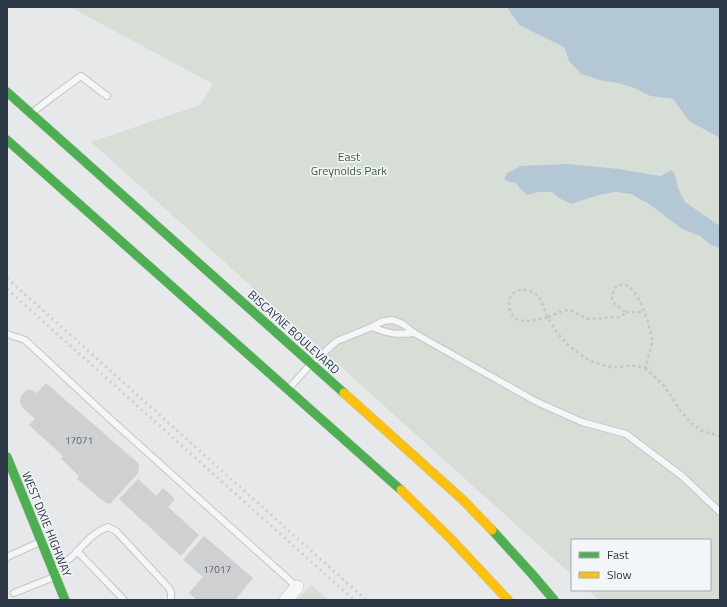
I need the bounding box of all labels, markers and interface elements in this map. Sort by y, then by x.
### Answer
park label: East Greynolds Park [311,147,387,180]
street label: BISCAYNE BOULEVARD [244,285,344,379]
house number: 17071 [65,433,93,448]
street label: WEST DIXIE HIGHWAY [17,468,77,580]
legend [571,539,711,591]
text: Fast [607,545,630,564]
house number: 17017 [203,562,231,577]
text: Slow [607,565,632,584]

